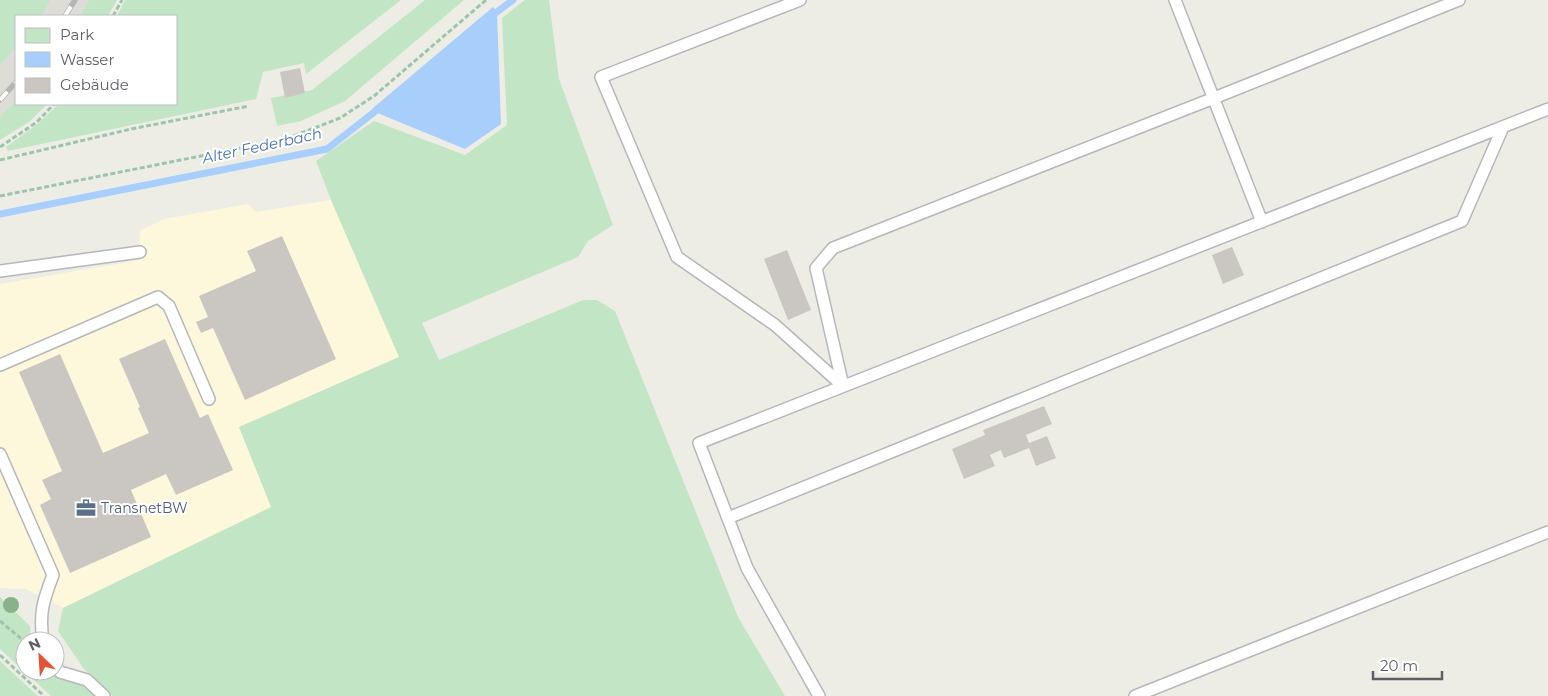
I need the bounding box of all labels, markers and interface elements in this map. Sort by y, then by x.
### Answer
legend [15,15,178,105]
text: Park [60,25,94,44]
text: Wasser [60,50,114,69]
text: Gebäude [60,75,129,94]
water label: Alter Federbach [199,124,323,168]
office icon: TransnetBW [75,497,97,519]
place label: TransnetBW [101,499,188,517]
north arrow [15,631,65,681]
text: N [26,634,43,655]
scale bar [1373,648,1442,680]
text: 20 m [1380,656,1418,675]

